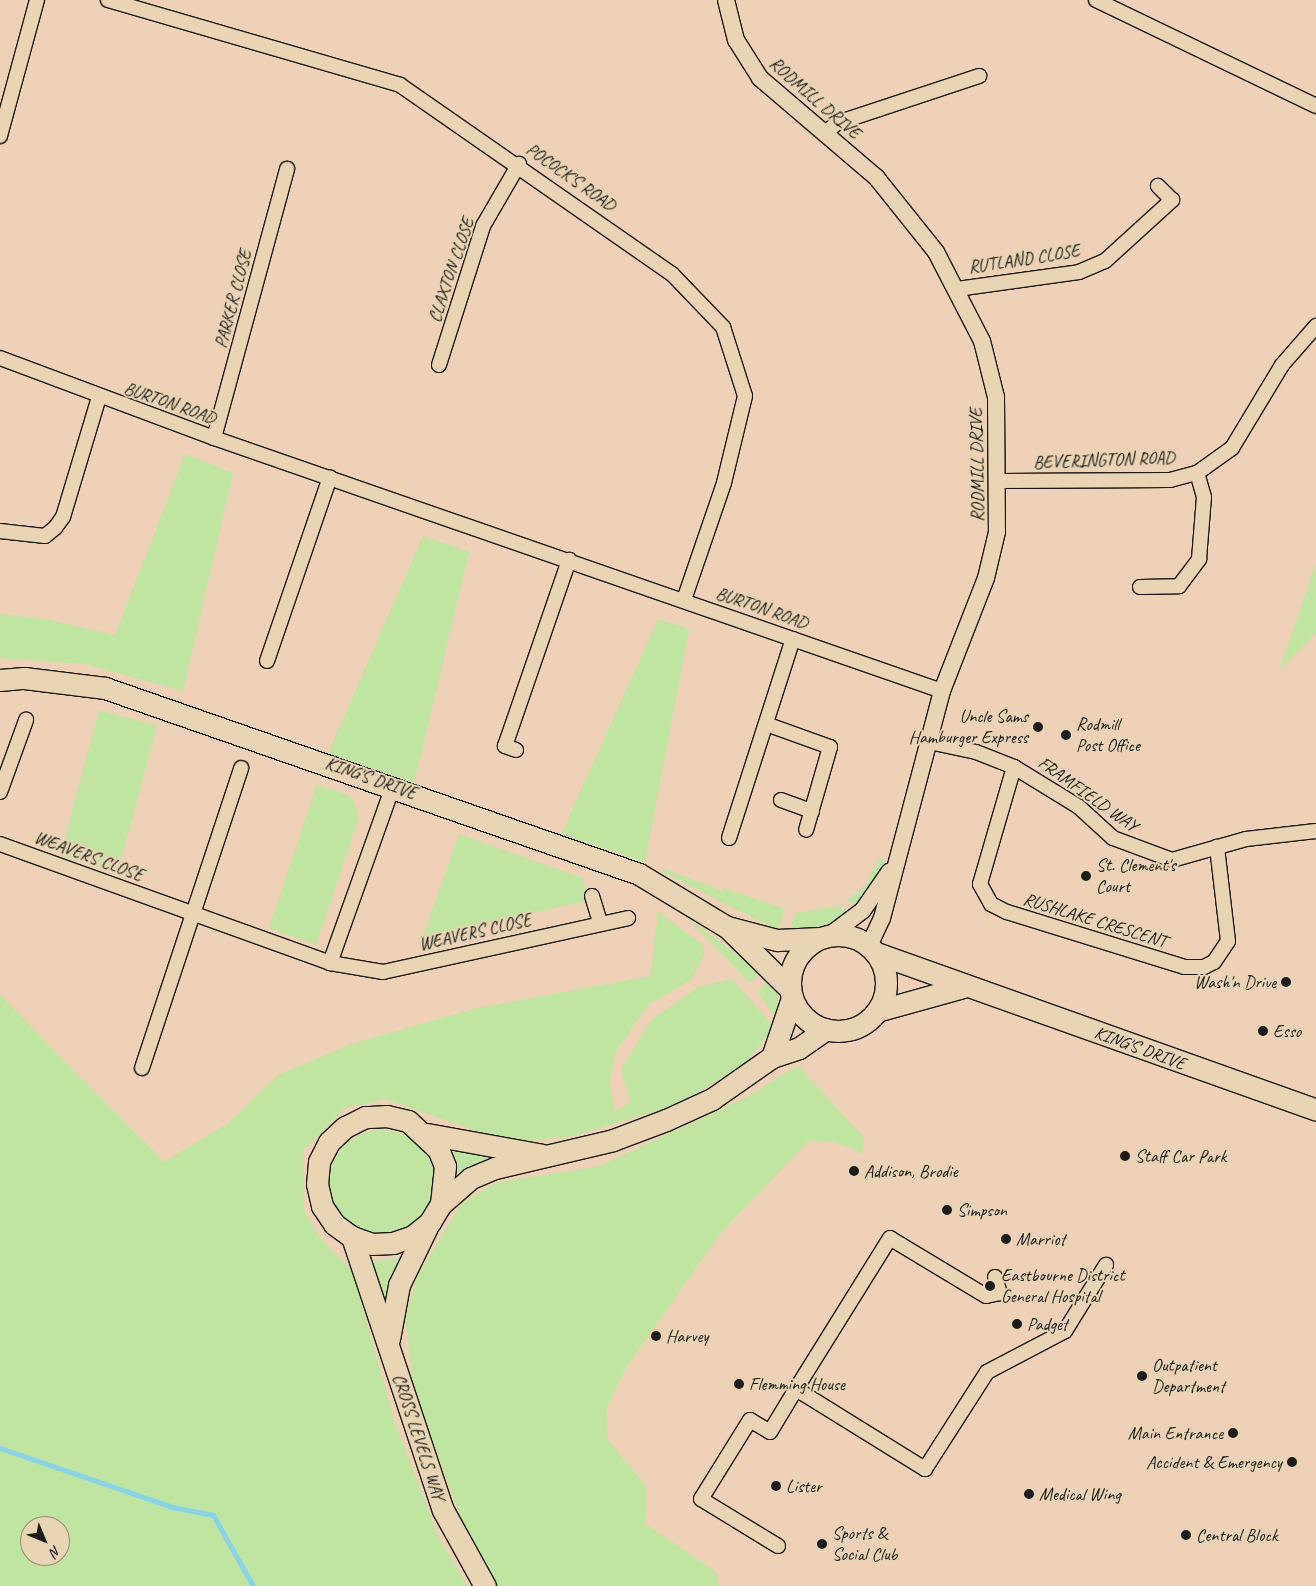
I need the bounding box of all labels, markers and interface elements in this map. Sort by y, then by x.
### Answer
street label: RODMILL DRIVE [765,53,865,143]
street label: POCOCK'S ROAD [522,138,620,216]
street label: CLAXTON CLOSE [423,215,479,325]
street label: RUTLAND CLOSE [967,240,1081,278]
street label: PARKER CLOSE [210,248,256,350]
street label: BURTON ROAD [121,377,219,429]
street label: RODMILL DRIVE [965,408,989,522]
street label: BEVERINGTON ROAD [1032,447,1176,473]
street label: BURTON ROAD [713,582,811,634]
place label: Uncle Sams Hamburger Express [909,706,1028,749]
place label: Rodmill Post Office [1076,714,1140,756]
marker: Uncle Sams Hamburger Express [1032,721,1044,733]
marker: Rodmill Post Office [1060,729,1072,741]
street label: KING'S DRIVE [322,752,420,804]
street label: FRAMFIELD WAY [1034,752,1142,836]
street label: WEAVERS CLOSE [32,826,146,886]
place label: St. Clement's Court [1096,855,1176,898]
marker: St. Clement's Court [1080,870,1092,882]
street label: RUSHLAKE CRESCENT [1021,888,1169,952]
street label: WEAVERS CLOSE [417,909,533,955]
place label: Wash'n Drive [1194,971,1276,993]
marker: Wash'n Drive [1280,976,1292,988]
place label: Esso [1273,1020,1301,1042]
street label: KING'S DRIVE [1091,1022,1189,1074]
marker: Esso [1257,1025,1269,1037]
place label: Staff Car Park [1135,1145,1227,1167]
marker: Staff Car Park [1119,1150,1131,1162]
place label: Addison, Brodie [864,1160,958,1182]
marker: Addison, Brodie [848,1165,860,1177]
place label: Simpson [957,1199,1007,1221]
marker: Simpson [941,1204,953,1216]
place label: Marriot [1016,1228,1065,1250]
marker: Marriot [1000,1233,1012,1245]
place label: Eastbourne District General Hospital [1001,1265,1124,1308]
marker: Eastbourne District General Hospital [983,1279,997,1293]
place label: Padget [1027,1313,1068,1335]
marker: Padget [1011,1318,1023,1330]
place label: Harvey [666,1325,708,1347]
marker: Harvey [650,1330,662,1342]
place label: Outpatient Department [1152,1355,1225,1398]
marker: Outpatient Department [1136,1370,1148,1382]
street label: CROSS LEVELS WAY [388,1371,450,1503]
place label: Flemming House [749,1373,845,1395]
marker: Flemming House [733,1378,745,1390]
place label: Main Entrance [1128,1422,1223,1444]
marker: Main Entrance [1227,1427,1239,1439]
place label: Accident & Emergency [1146,1451,1282,1473]
marker: Accident & Emergency [1286,1456,1298,1468]
place label: Lister [786,1475,822,1497]
marker: Lister [770,1480,782,1492]
place label: Medical Wing [1039,1483,1121,1505]
marker: Medical Wing [1023,1488,1035,1500]
north arrow [20,1516,70,1566]
place label: Sports & Social Club [832,1523,898,1566]
place label: Central Block [1196,1524,1277,1546]
marker: Central Block [1180,1529,1192,1541]
marker: Sports & Social Club [816,1538,828,1550]
text: N [46,1542,64,1560]

